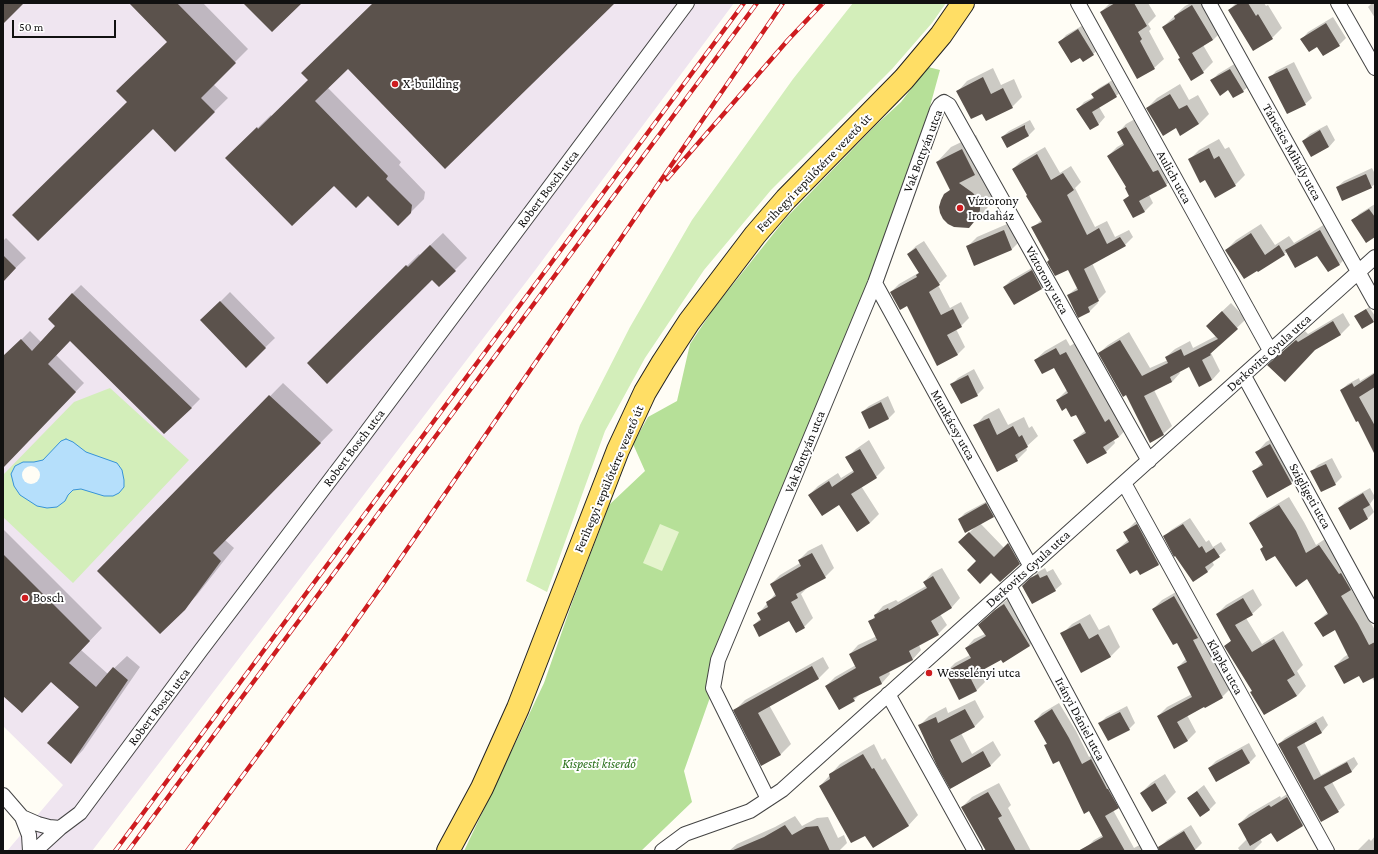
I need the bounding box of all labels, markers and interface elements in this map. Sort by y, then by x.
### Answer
scale bar [14,12,118,38]
text: 50 m [19,20,43,34]
place label: X-building [403,76,459,92]
marker: X-building [390,79,400,89]
street label: Táncsics Mihály utca [1259,101,1325,203]
street label: Vak Bottyán utca [900,107,946,195]
street label: Ferihegyi repülőtérre vezető út [753,111,875,235]
street label: Robert Bosch utca [514,147,582,231]
street label: Aulich utca [1153,148,1195,206]
place label: Víztorony Irodaház [968,193,1019,224]
marker: Víztorony Irodaház [955,203,965,213]
street label: Víztorony utca [1022,243,1072,317]
street label: Derkovits Gyula utca [1224,311,1314,395]
street label: Munkácsy utca [927,387,979,463]
street label: Ferihegyi repülőtérre vezető út [571,403,647,555]
street label: Robert Bosch utca [320,406,388,490]
street label: Vak Bottyán utca [781,409,829,495]
street label: Szigligeti utca [1286,460,1334,532]
street label: Derkovits Gyula utca [983,527,1073,611]
place label: Bosch [33,590,64,606]
marker: Bosch [20,593,30,603]
street label: Klapka utca [1203,637,1247,697]
street label: Robert Bosch utca [125,665,193,749]
place label: Wesselényi utca [937,665,1020,681]
marker: Wesselényi utca [924,668,934,678]
street label: Irányi Dániel utca [1051,675,1109,763]
park label: Kispesti kiserdő [562,756,636,772]

